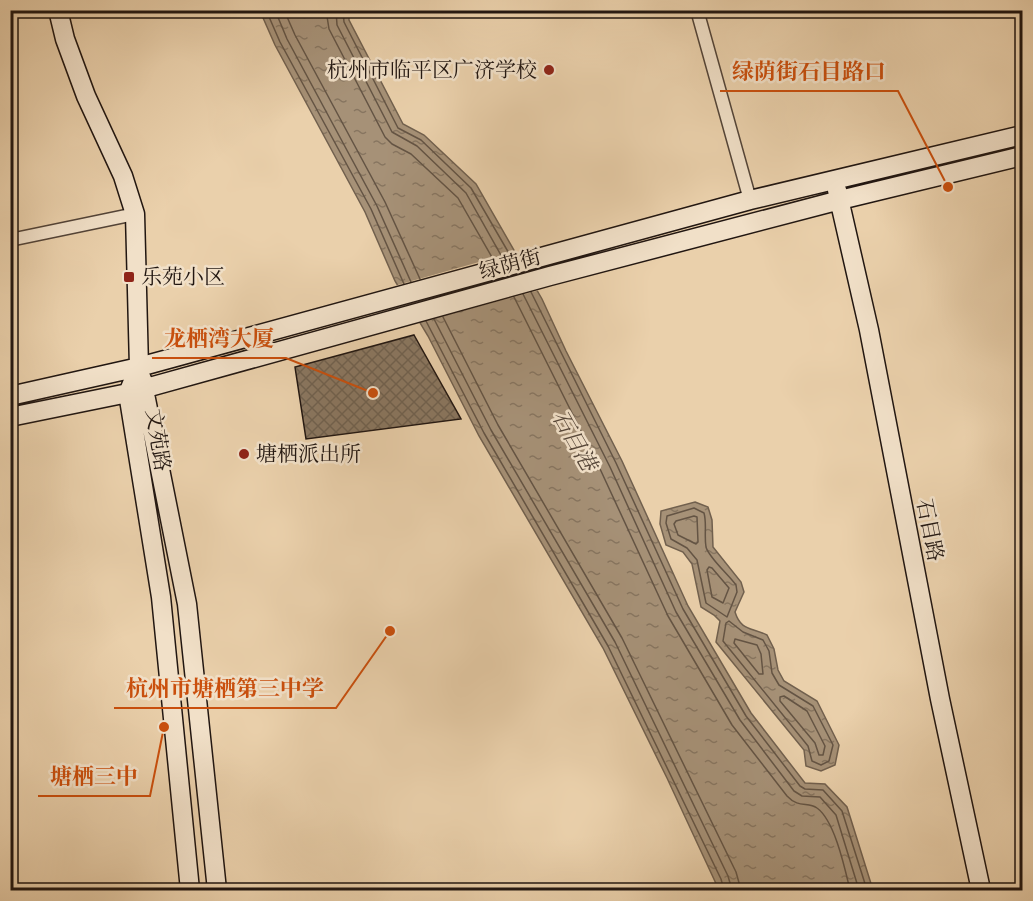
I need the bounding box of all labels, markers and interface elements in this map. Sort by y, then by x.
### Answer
callout: 绿荫街石目路口 [720,51,898,91]
place label: 杭州市临平区广济学校 [327,58,537,84]
text: 绿荫街石目路口 [732,59,886,86]
marker: 杭州市临平区广济学校 [542,63,556,77]
street label: 绿荫街 [476,244,544,286]
place label: 乐苑小区 [141,265,225,291]
marker: 乐苑小区 [122,270,136,284]
callout: 龙栖湾大厦 [152,318,286,358]
text: 龙栖湾大厦 [164,326,274,353]
water label: 石目港 [546,405,603,479]
street label: 文苑路 [139,407,175,473]
place label: 塘栖派出所 [256,442,361,468]
marker: 塘栖派出所 [237,447,251,461]
street label: 石目路 [910,497,948,564]
callout: 杭州市塘栖第三中学 [114,668,336,708]
text: 杭州市塘栖第三中学 [126,676,324,703]
callout: 塘栖三中 [38,756,150,796]
text: 塘栖三中 [50,764,138,791]

